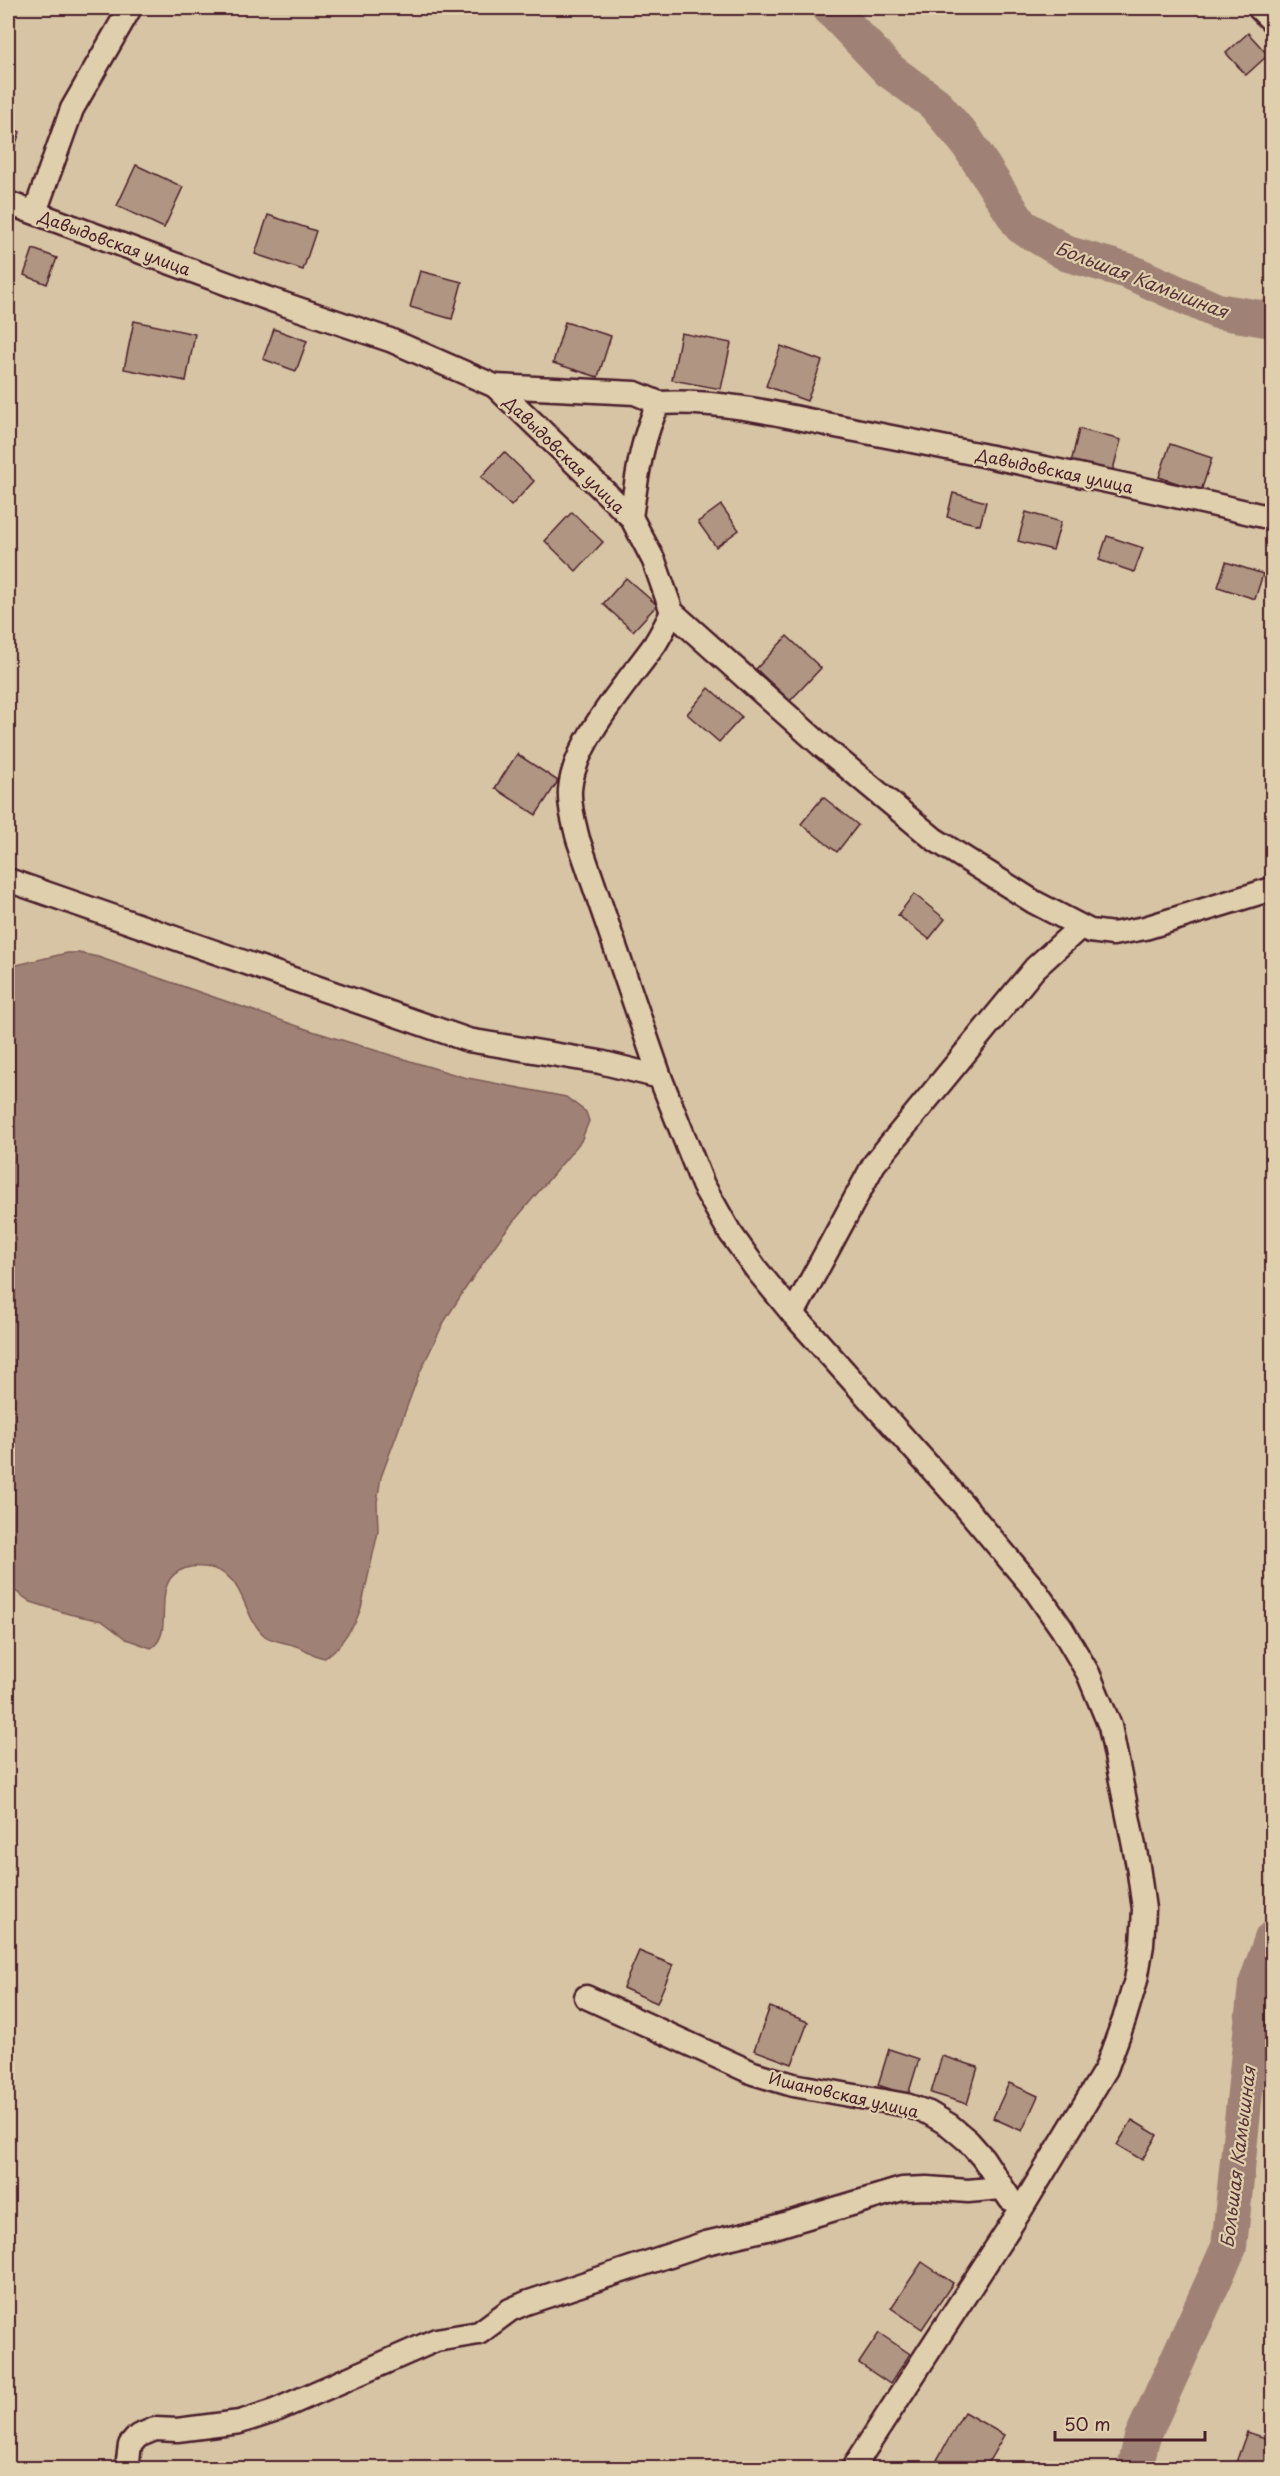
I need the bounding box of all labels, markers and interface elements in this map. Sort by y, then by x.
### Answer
street label: Давыдовская улица [35,203,194,281]
water label: Большая Камышная [1052,234,1233,325]
street label: Давыдовская улица [498,389,631,518]
street label: Давыдовская улица [973,441,1136,498]
water label: Большая Камышная [1212,2064,1262,2249]
street label: Ишановская улица [767,2065,921,2123]
scale bar [1055,2404,1205,2442]
text: 50 m [1064,2410,1111,2437]

